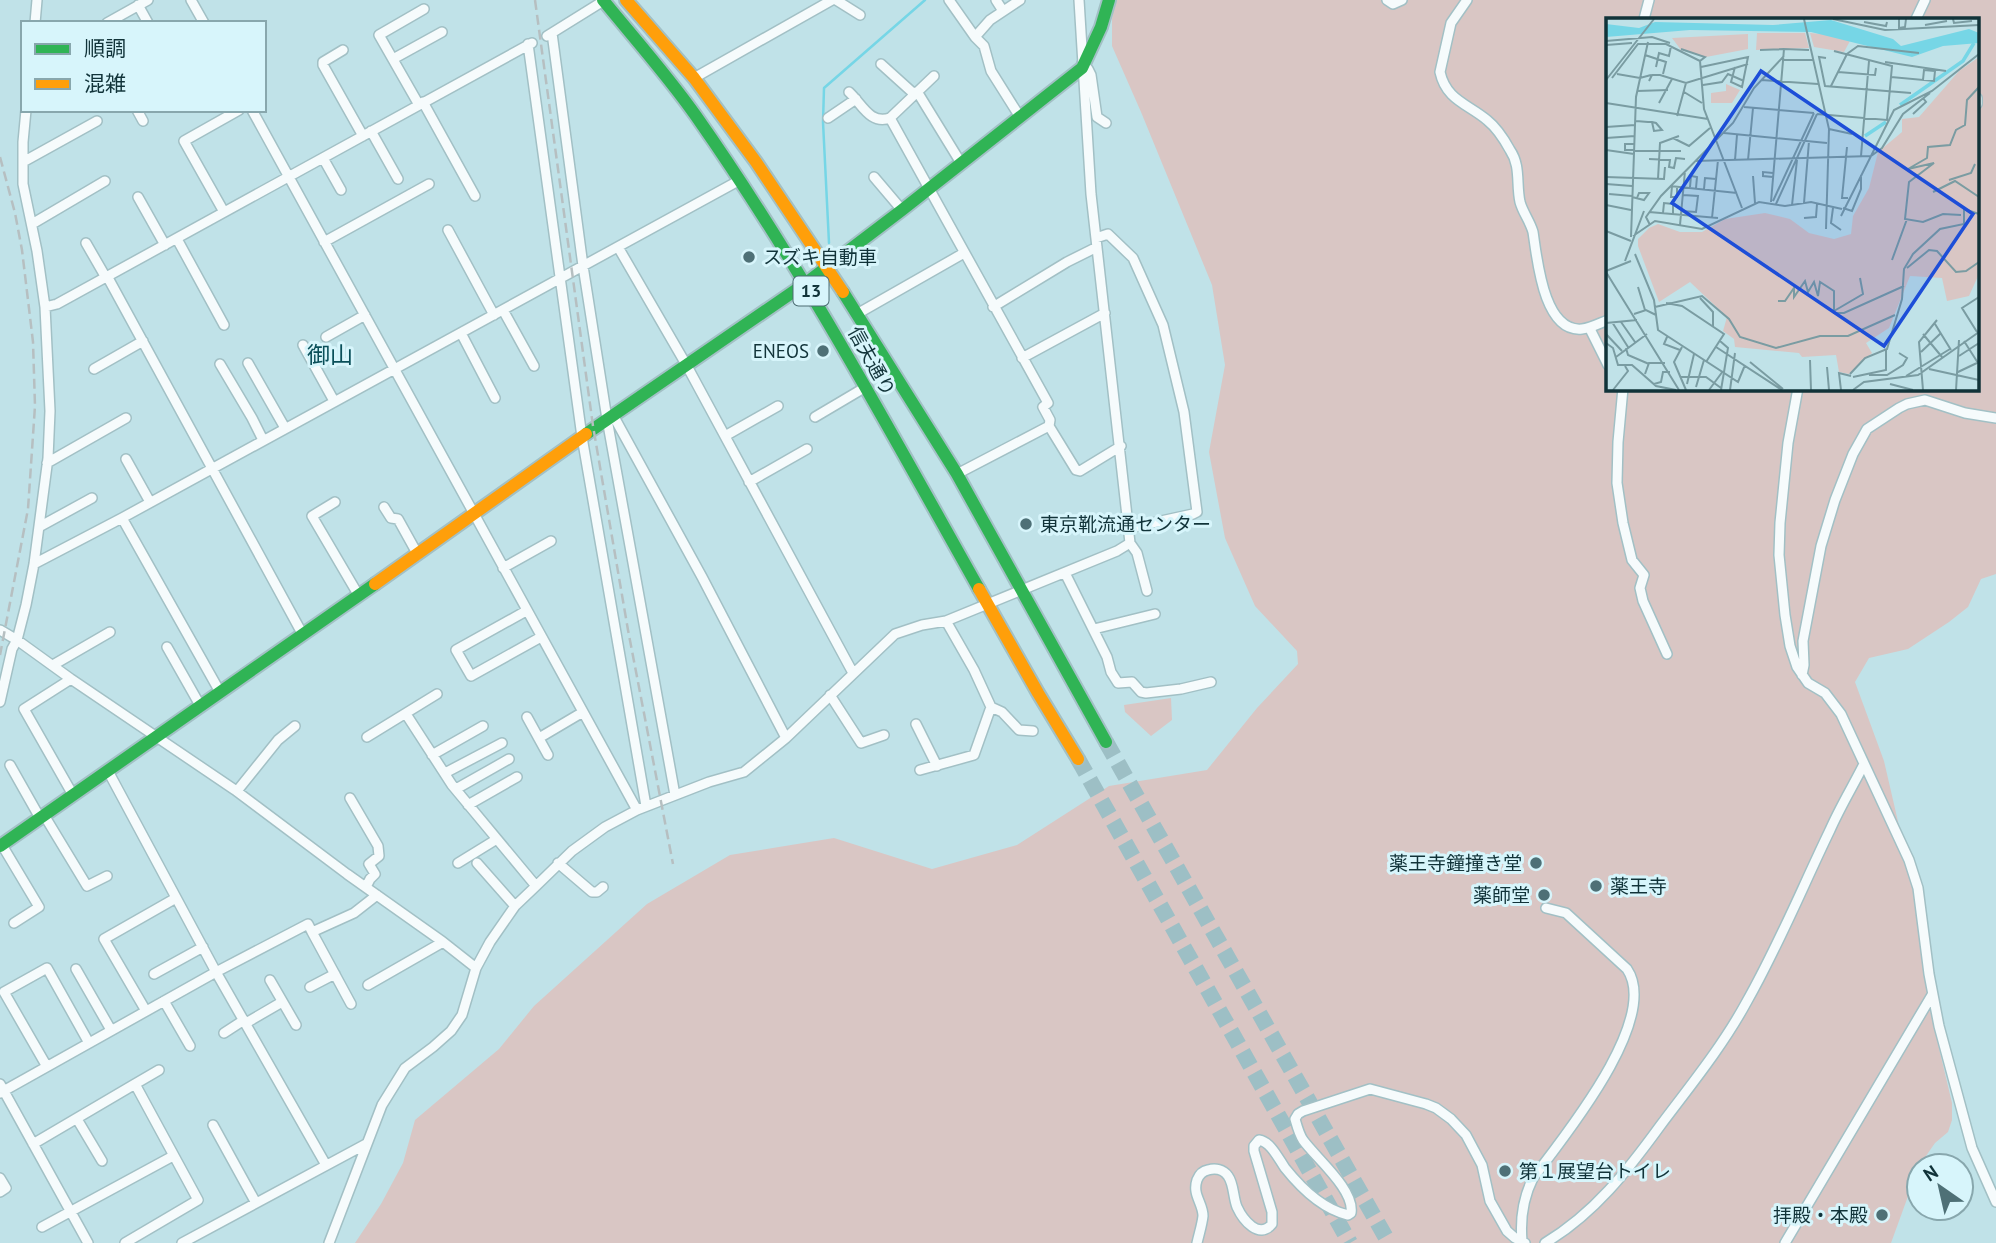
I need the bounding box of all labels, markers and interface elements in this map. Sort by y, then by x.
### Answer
inset map [1606,18,1979,390]
legend [21,21,266,112]
text: 順調 [84,35,126,62]
text: 混雑 [84,70,126,97]
place label: スズキ自動車 [763,245,877,269]
marker: スズキ自動車 [741,249,757,265]
road number: 13 [794,276,828,306]
street label: 信夫通り [843,322,901,400]
place label: ENEOS [753,339,809,363]
district label: 御山 [307,340,353,369]
marker: ENEOS [815,343,831,359]
place label: 東京靴流通センター [1040,512,1211,536]
marker: 東京靴流通センター [1018,516,1034,532]
place label: 薬王寺鐘撞き堂 [1389,851,1522,875]
marker: 薬王寺鐘撞き堂 [1528,855,1544,871]
place label: 薬王寺 [1610,874,1667,898]
marker: 薬王寺 [1588,878,1604,894]
place label: 薬師堂 [1473,883,1530,907]
marker: 薬師堂 [1536,887,1552,903]
north arrow [1905,1152,1975,1222]
place label: 第１展望台トイレ [1519,1159,1671,1183]
text: N [1919,1159,1942,1186]
marker: 第１展望台トイレ [1497,1163,1513,1179]
place label: 拝殿・本殿 [1773,1203,1868,1227]
marker: 拝殿・本殿 [1874,1207,1890,1223]

